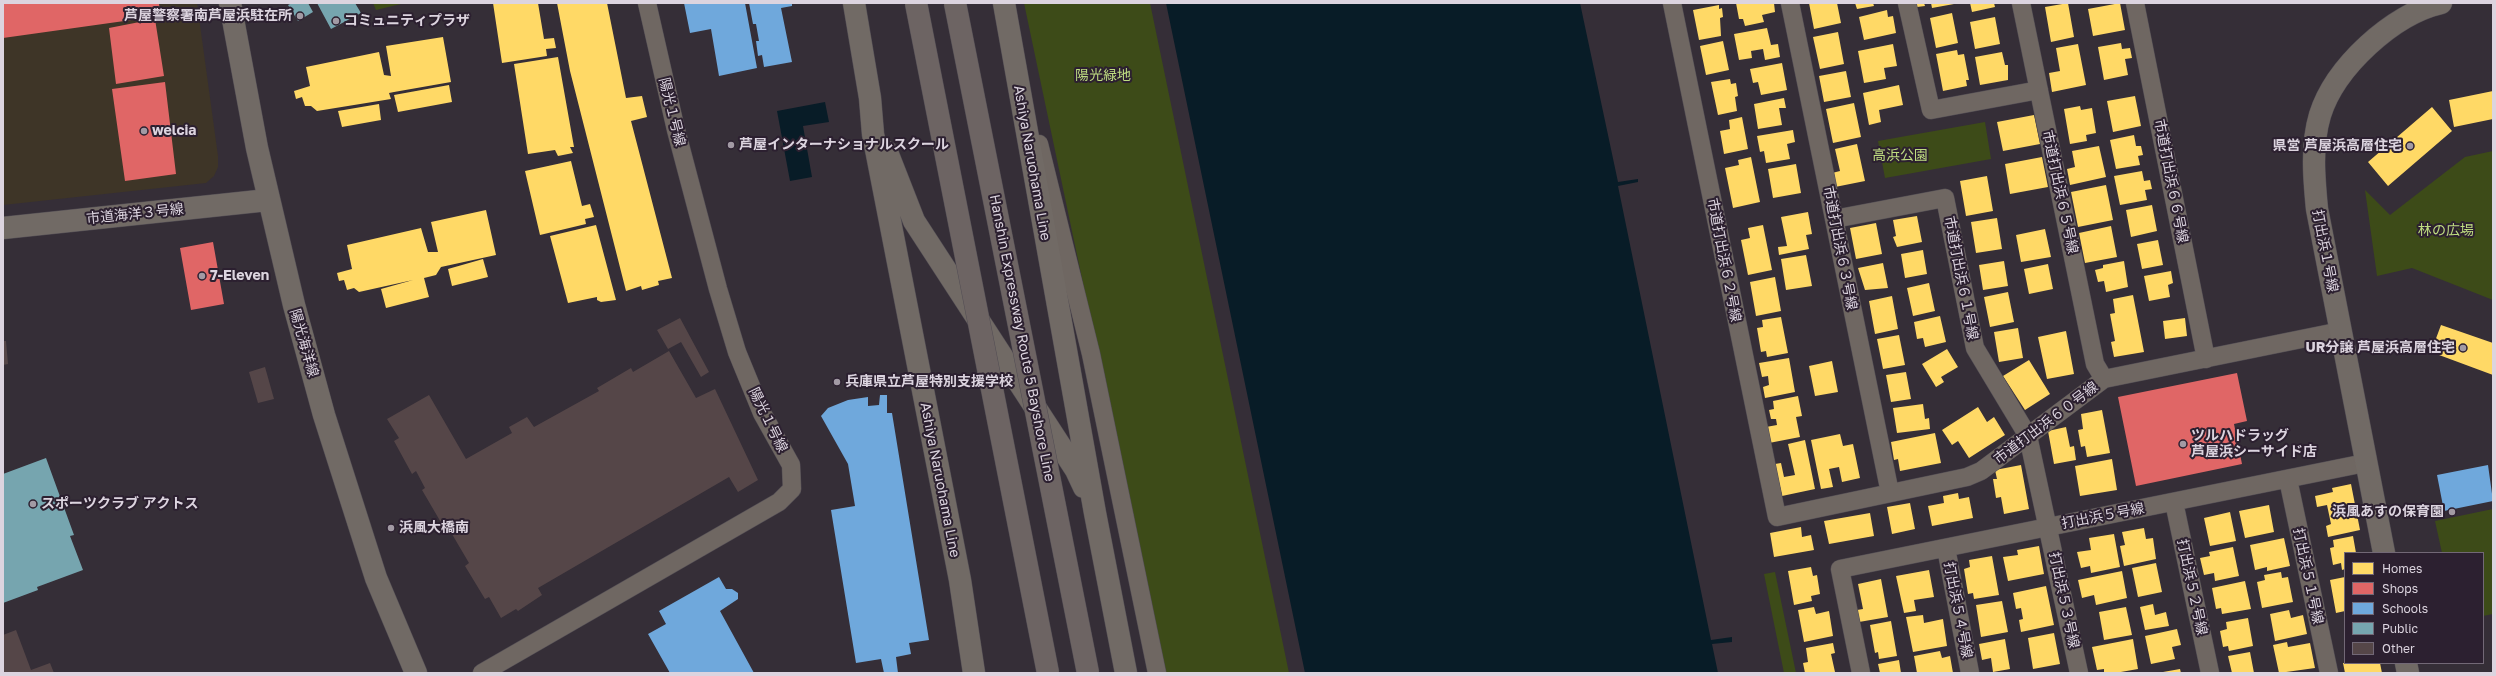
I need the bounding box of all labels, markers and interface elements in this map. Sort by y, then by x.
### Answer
place label: 芦屋警察署南芦屋浜駐在所 [124,8,292,24]
marker: 芦屋警察署南芦屋浜駐在所 [295,11,305,21]
place label: コミュニティプラザ [344,13,470,29]
marker: コミュニティプラザ [331,16,341,26]
park label: 陽光緑地 [1075,68,1131,84]
street label: 陽光１号線 [655,76,689,148]
street label: Ashiya Naruohama Line [1010,84,1054,242]
street label: 市道打出浜６６号線 [2151,118,2191,244]
place label: welcia [152,123,196,139]
marker: welcia [139,126,149,136]
street label: 市道打出浜６５号線 [2039,129,2081,255]
place label: 芦屋インターナショナルスクール [739,137,949,153]
place label: 県営 芦屋浜高層住宅 [2273,138,2402,154]
marker: 芦屋インターナショナルスクール [726,140,736,150]
marker: 県営 芦屋浜高層住宅 [2405,141,2415,151]
park label: 高浜公園 [1872,148,1928,164]
street label: 市道打出浜６３号線 [1820,185,1860,311]
street label: Hanshin Expressway Route 5 Bayshore Line [986,193,1058,483]
street label: 市道打出浜６２号線 [1704,197,1744,323]
street label: 市道海洋３号線 [85,201,185,227]
street label: 打出浜１号線 [2309,208,2341,294]
street label: 市道打出浜６１号線 [1941,215,1981,341]
park label: 林の広場 [2418,223,2474,239]
place label: 7-Eleven [210,268,269,284]
marker: 7-Eleven [197,271,207,281]
street label: 陽光海洋線 [286,307,322,379]
place label: UR分譲 芦屋浜高層住宅 [2306,340,2455,356]
marker: UR分譲 芦屋浜高層住宅 [2458,343,2468,353]
place label: 兵庫県立芦屋特別支援学校 [845,374,1013,390]
marker: 兵庫県立芦屋特別支援学校 [832,377,842,387]
street label: 市道打出浜６０号線 [1991,378,2101,468]
street label: 陽光１号線 [745,385,791,455]
street label: Ashiya Naruohama Line [917,401,963,559]
place label: ツルハドラッグ 芦屋浜シーサイド店 [2191,428,2317,460]
marker: ツルハドラッグ 芦屋浜シーサイド店 [2178,439,2188,449]
place label: スポーツクラブ アクトス [41,496,198,512]
marker: スポーツクラブ アクトス [28,499,38,509]
street label: 打出浜５号線 [2060,500,2146,532]
place label: 浜風あすの保育園 [2332,504,2444,520]
marker: 浜風あすの保育園 [2447,507,2457,517]
place label: 浜風大橋南 [399,520,469,536]
marker: 浜風大橋南 [386,523,396,533]
street label: 打出浜５１号線 [2290,526,2326,626]
street label: 打出浜５２号線 [2174,537,2210,637]
street label: 打出浜５３号線 [2046,550,2082,650]
legend [2344,552,2484,664]
street label: 打出浜５４号線 [1940,560,1976,660]
text: Homes [2382,561,2422,576]
text: Shops [2382,581,2418,596]
text: Schools [2382,601,2428,616]
text: Public [2382,621,2418,636]
text: Other [2382,641,2415,656]

